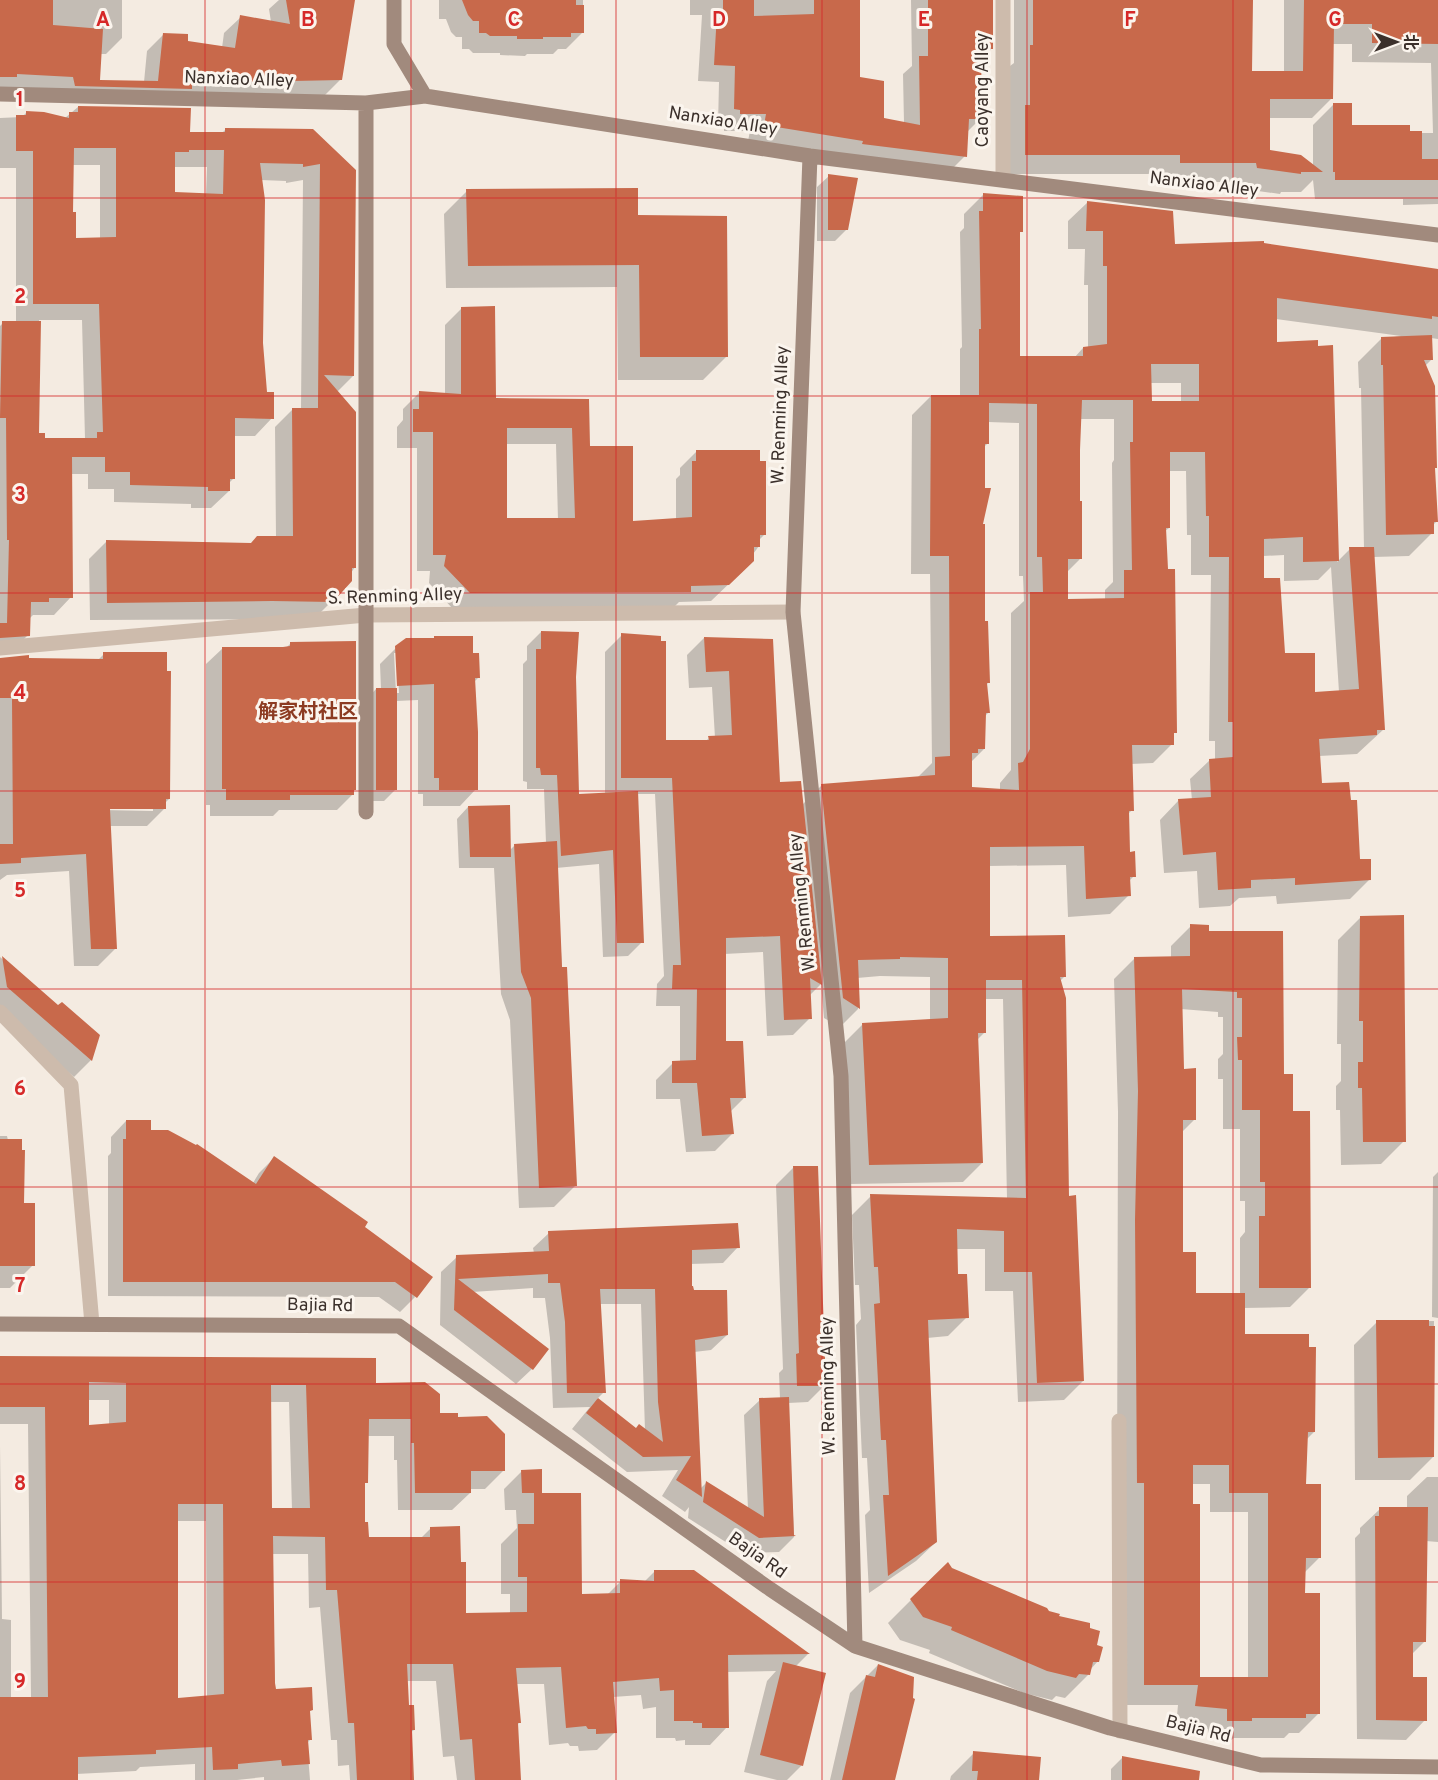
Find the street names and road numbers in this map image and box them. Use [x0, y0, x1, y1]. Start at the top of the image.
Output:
street label: Caoyang Alley [972, 33, 995, 147]
street label: Nanxiao Alley [184, 67, 294, 93]
street label: Nanxiao Alley [667, 102, 779, 142]
street label: Nanxiao Alley [1148, 167, 1260, 203]
street label: W. Renming Alley [767, 345, 795, 485]
street label: S. Renming Alley [327, 583, 463, 611]
street label: W. Renming Alley [784, 832, 822, 972]
street label: Bajia Rd [287, 1294, 353, 1318]
street label: W. Renming Alley [816, 1316, 842, 1456]
street label: Bajia Rd [723, 1528, 791, 1584]
street label: Bajia Rd [1163, 1711, 1233, 1749]

